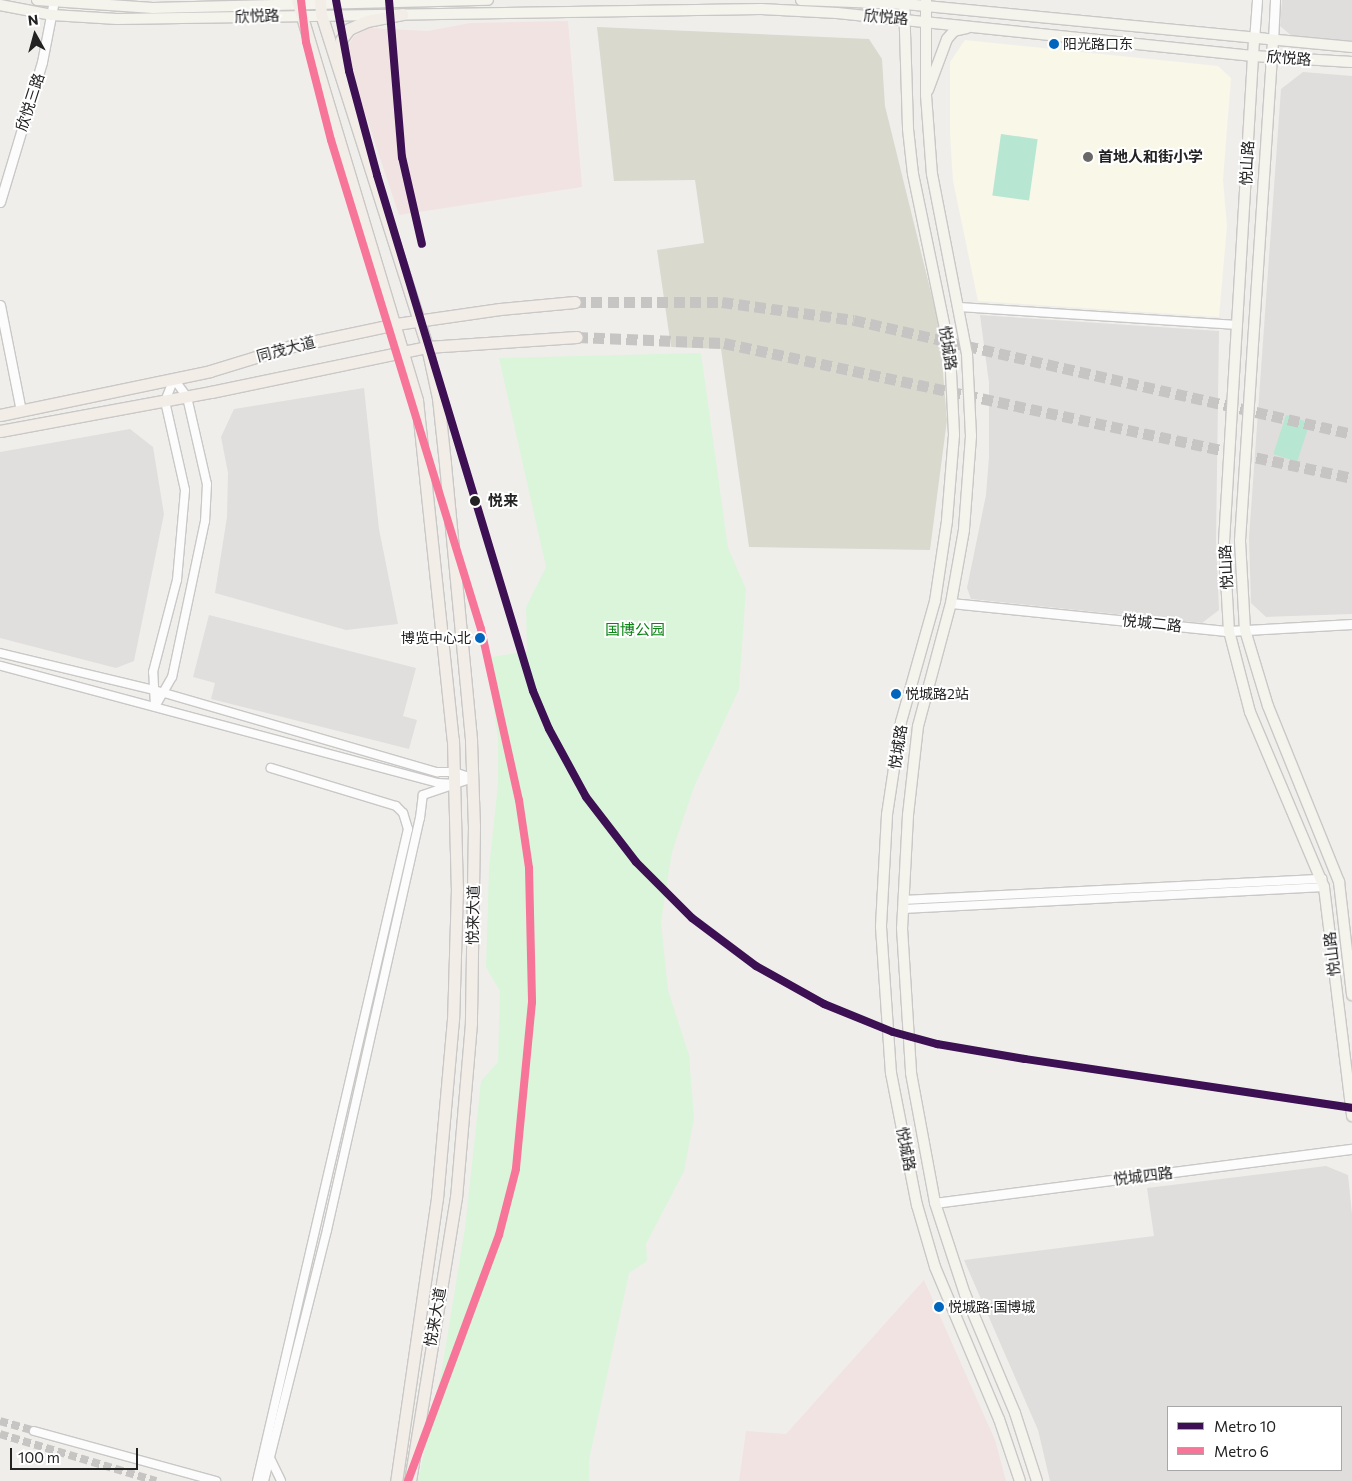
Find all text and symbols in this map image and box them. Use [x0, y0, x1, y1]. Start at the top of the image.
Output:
street label: 欣悦路 [234, 6, 280, 26]
street label: 欣悦路 [863, 6, 909, 28]
north arrow [10, 10, 60, 60]
text: N [27, 11, 39, 29]
place label: 阳光路口东 [1063, 36, 1133, 52]
marker: 阳光路口东 [1049, 39, 1059, 49]
street label: 欣悦路 [1266, 47, 1312, 69]
street label: 欣悦三路 [12, 71, 48, 133]
street label: 悦山路 [1237, 140, 1257, 186]
place label: 首地人和街小学 [1098, 148, 1203, 166]
marker: 首地人和街小学 [1082, 151, 1094, 163]
street label: 悦城路 [936, 324, 960, 372]
street label: 同茂大道 [255, 333, 317, 365]
marker: 悦来 [466, 492, 484, 510]
place label: 悦来 [488, 492, 518, 510]
street label: 悦山路 [1216, 544, 1236, 590]
street label: 悦城二路 [1121, 611, 1183, 635]
park label: 国博公园 [605, 621, 665, 639]
place label: 博览中心北 [401, 630, 471, 646]
marker: 博览中心北 [475, 633, 485, 643]
place label: 悦城路2站 [905, 686, 969, 702]
marker: 悦城路2站 [891, 689, 901, 699]
street label: 悦城路 [886, 723, 910, 771]
street label: 悦来大道 [463, 885, 483, 945]
street label: 悦山路 [1320, 931, 1344, 977]
street label: 悦城路 [893, 1125, 919, 1173]
street label: 悦城四路 [1112, 1163, 1174, 1189]
street label: 悦来大道 [421, 1286, 449, 1348]
place label: 悦城路·国博城 [948, 1299, 1035, 1315]
marker: 悦城路·国博城 [934, 1302, 944, 1312]
legend [1167, 1406, 1342, 1471]
text: Metro 10 [1214, 1417, 1276, 1435]
scale bar [12, 1438, 140, 1470]
text: Metro 6 [1214, 1442, 1269, 1460]
text: 100 m [18, 1448, 60, 1466]

